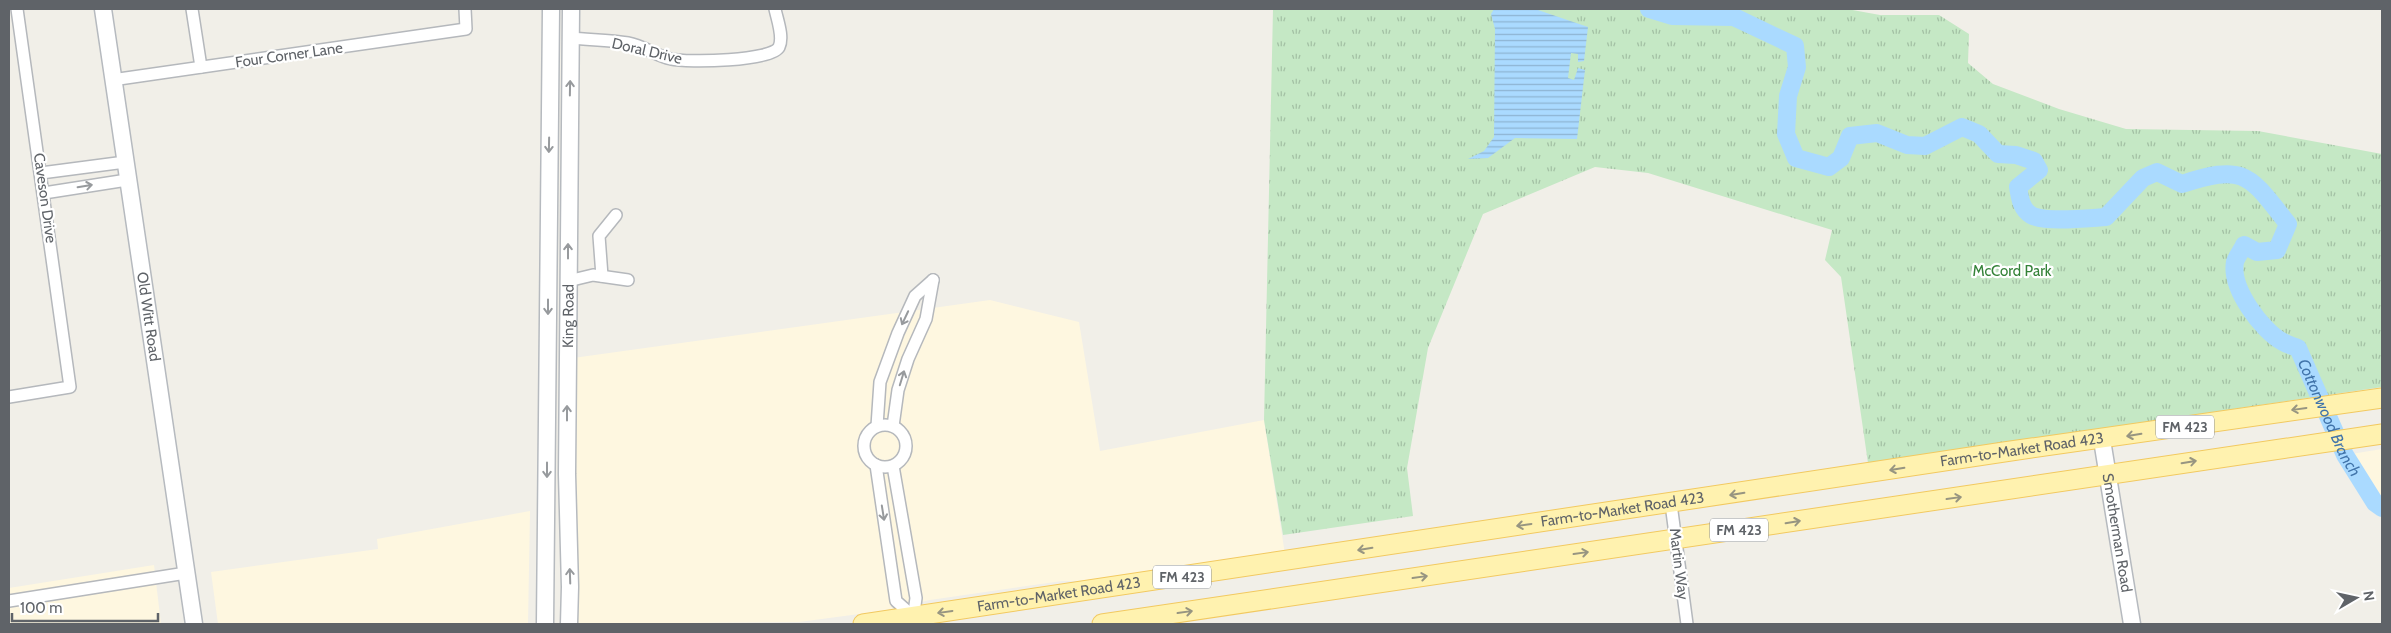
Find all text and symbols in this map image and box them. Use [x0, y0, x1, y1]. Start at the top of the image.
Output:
street label: Doral Drive [610, 34, 684, 68]
street label: Four Corner Lane [234, 39, 344, 71]
one-way arrow [565, 80, 575, 96]
one-way arrow [544, 136, 554, 153]
street label: Caveson Drive [30, 152, 60, 245]
one-way arrow [77, 181, 93, 191]
one-way arrow [563, 243, 573, 259]
park label: McCord Park [1972, 262, 2052, 280]
street label: Old Witt Road [133, 271, 164, 362]
street label: King Road [559, 284, 578, 348]
one-way arrow [543, 299, 553, 315]
one-way arrow [899, 311, 909, 326]
water label: Cottonwood Branch [2294, 356, 2365, 480]
one-way arrow [897, 371, 907, 387]
one-way arrow [562, 405, 572, 422]
one-way arrow [2292, 405, 2308, 415]
road number: FM 423 [2156, 416, 2214, 438]
street label: Farm-to-Market Road 423 [1939, 429, 2105, 471]
one-way arrow [2127, 430, 2143, 440]
one-way arrow [2181, 457, 2197, 467]
one-way arrow [542, 462, 552, 478]
one-way arrow [1890, 464, 1906, 474]
street label: Smotherman Road [2099, 472, 2136, 594]
street label: Farm-to-Market Road 423 [1539, 488, 1705, 531]
one-way arrow [1729, 489, 1745, 499]
one-way arrow [1946, 492, 1962, 502]
one-way arrow [879, 505, 889, 521]
one-way arrow [1785, 516, 1801, 526]
road number: FM 423 [1710, 518, 1768, 542]
one-way arrow [1516, 520, 1532, 530]
street label: Martin Way [1666, 527, 1692, 601]
one-way arrow [1358, 544, 1374, 554]
one-way arrow [1572, 548, 1588, 558]
road number: FM 423 [1153, 566, 1211, 588]
one-way arrow [565, 568, 575, 584]
one-way arrow [1411, 572, 1427, 582]
street label: Farm-to-Market Road 423 [976, 573, 1142, 616]
north arrow [2331, 573, 2381, 623]
scale bar [12, 590, 159, 622]
text: N [2359, 590, 2379, 602]
text: 100 m [20, 599, 62, 617]
one-way arrow [937, 607, 953, 617]
one-way arrow [1177, 607, 1193, 617]

